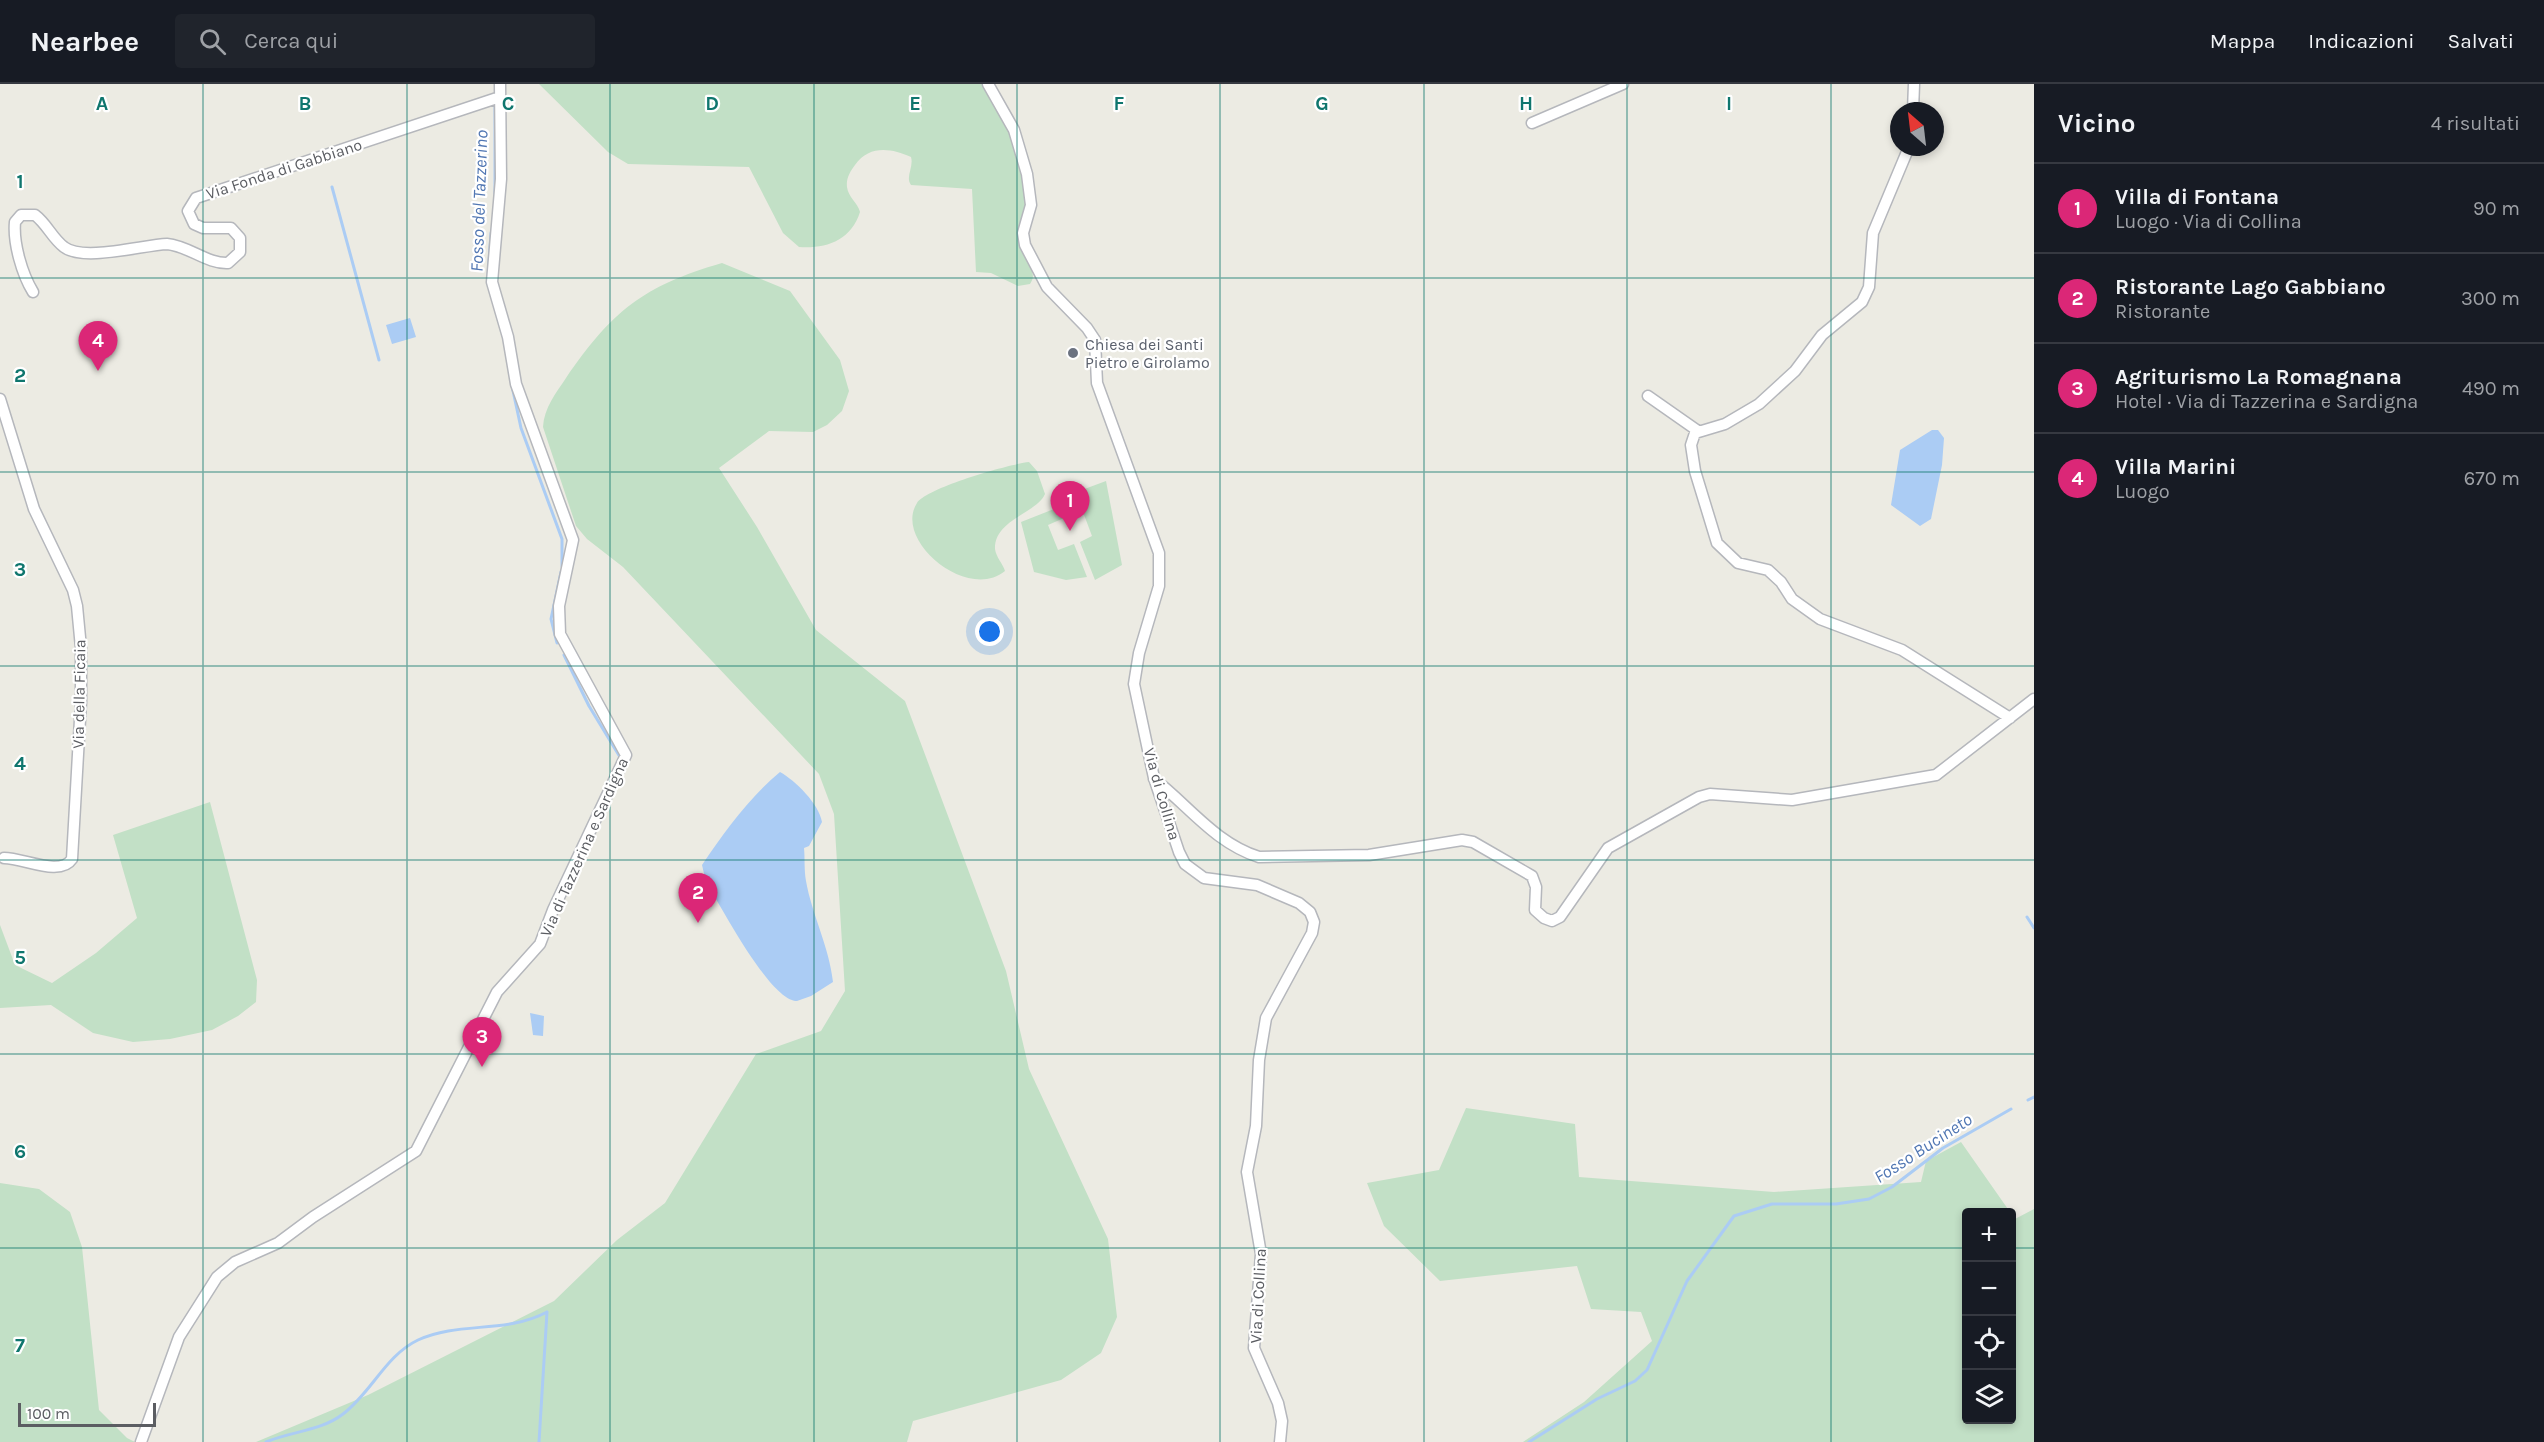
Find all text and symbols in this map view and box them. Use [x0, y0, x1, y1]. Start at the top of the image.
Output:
search box [175, 14, 595, 68]
text: Nearbee [30, 25, 139, 58]
icon: search [196, 25, 229, 58]
text: Cerca qui [244, 28, 338, 54]
text: Mappa [2210, 29, 2275, 53]
text: Indicazioni [2308, 29, 2415, 53]
text: Salvati [2448, 29, 2514, 53]
text: A [96, 92, 109, 115]
text: B [299, 92, 311, 115]
text: C [502, 92, 514, 115]
text: D [705, 92, 719, 115]
text: E [909, 92, 921, 115]
text: F [1114, 92, 1125, 115]
text: G [1315, 92, 1329, 115]
text: H [1519, 92, 1533, 115]
text: I [1726, 92, 1732, 115]
north arrow [1890, 102, 1944, 156]
text: Vicino [2058, 108, 2135, 139]
text: 4 risultati [2431, 112, 2520, 135]
water label: Fosso del Tazzerino [466, 129, 492, 272]
street label: Via Fonda di Gabbiano [204, 135, 364, 203]
text: 1 [16, 170, 24, 193]
text: Villa di Fontana [2115, 184, 2279, 210]
text: 1 [2074, 197, 2081, 220]
text: 90 m [2473, 197, 2520, 220]
text: Luogo · Via di Collina [2115, 210, 2302, 233]
text: Ristorante Lago Gabbiano [2115, 274, 2386, 300]
text: 2 [2071, 287, 2084, 310]
text: 300 m [2461, 287, 2520, 310]
text: Ristorante [2115, 300, 2210, 323]
pin: 4 [78, 322, 118, 371]
place label: Chiesa dei Santi Pietro e Girolamo [1085, 335, 1210, 372]
marker: Chiesa dei Santi Pietro e Girolamo [1066, 346, 1080, 360]
text: 2 [14, 364, 26, 387]
text: Agriturismo La Romagnana [2115, 364, 2402, 390]
text: 3 [2071, 377, 2084, 400]
text: 490 m [2462, 377, 2520, 400]
text: Hotel · Via di Tazzerina e Sardigna [2115, 390, 2418, 413]
text: Villa Marini [2115, 454, 2236, 480]
text: 4 [2072, 467, 2083, 490]
text: 670 m [2464, 467, 2520, 490]
text: Luogo [2115, 480, 2170, 503]
pin: 1 [1050, 482, 1090, 531]
text: 3 [14, 558, 26, 581]
your location [975, 617, 1004, 646]
street label: Via della Ficaia [69, 639, 89, 749]
street label: Via di Collina [1140, 746, 1184, 842]
text: 4 [14, 752, 26, 775]
street label: Via di Tazzerina e Sardigna [536, 754, 632, 940]
pin: 2 [678, 874, 718, 923]
text: 5 [14, 946, 26, 969]
pin: 3 [462, 1018, 502, 1067]
water label: Fosso Bucineto [1870, 1108, 1976, 1188]
text: 6 [14, 1140, 26, 1163]
map controls [1962, 1208, 2016, 1424]
button: + [1962, 1208, 2016, 1262]
street label: Via di Collina [1246, 1248, 1270, 1344]
button: − [1962, 1262, 2016, 1316]
button: locate [1962, 1316, 2016, 1370]
text: 7 [15, 1334, 25, 1357]
button: layers [1962, 1370, 2016, 1424]
scale bar [18, 1400, 156, 1428]
text: 100 m [27, 1404, 70, 1423]

